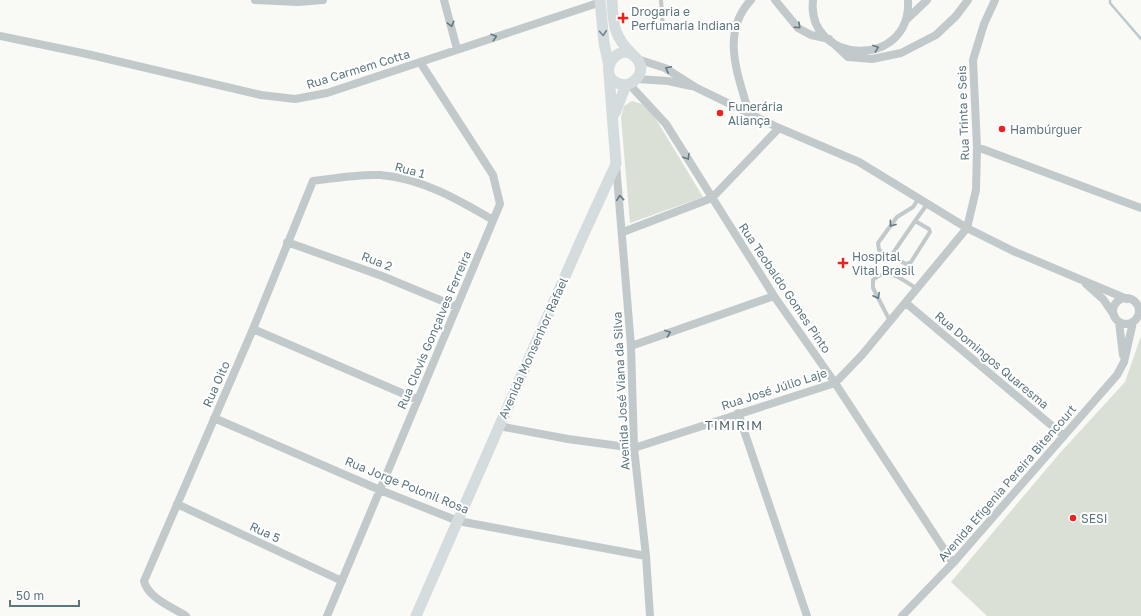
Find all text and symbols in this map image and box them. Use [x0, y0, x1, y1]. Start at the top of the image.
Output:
place label: Drogaria e Perfumaria Indiana [631, 4, 740, 33]
marker: Drogaria e Perfumaria Indiana [618, 13, 628, 23]
one-way arrow [446, 21, 454, 28]
one-way arrow [793, 21, 801, 28]
one-way arrow [598, 30, 607, 36]
one-way arrow [491, 33, 498, 42]
one-way arrow [873, 45, 880, 53]
street label: Rua Carmem Cotta [304, 46, 412, 92]
street label: Rua Trinta e Seis [954, 65, 972, 161]
one-way arrow [664, 66, 672, 74]
place label: Funerária Aliança [728, 99, 783, 128]
marker: Funerária Aliança [715, 108, 725, 118]
place label: Hambúrguer [1010, 122, 1082, 137]
marker: Hambúrguer [997, 124, 1007, 134]
one-way arrow [682, 153, 690, 160]
street label: Rua 1 [393, 159, 427, 181]
one-way arrow [615, 195, 624, 201]
street label: Rua Teobaldo Gomes Pinto [736, 220, 834, 356]
one-way arrow [889, 220, 896, 227]
street label: Rua 2 [359, 248, 395, 274]
street label: Rua Clovis Gonçalves Ferreira [394, 249, 474, 411]
place label: Hospital Vital Brasil [852, 249, 915, 278]
marker: Hospital Vital Brasil [837, 257, 849, 269]
street label: Avenida Monsenhor Rafael [495, 275, 571, 421]
one-way arrow [872, 292, 880, 299]
street label: Rua Domingos Quaresma [932, 308, 1052, 412]
street label: Avenida José Viana da Silva [609, 311, 633, 471]
one-way arrow [664, 330, 671, 338]
street label: Rua Oito [199, 359, 233, 409]
street label: Rua José Júlio Laje [719, 365, 829, 413]
street label: Avenida Efigenia Pereira Bitencourt [935, 401, 1079, 565]
district label: TIMIRIM [705, 417, 763, 433]
street label: Rua Jorge Polonil Rosa [343, 453, 471, 517]
place label: SESI [1081, 511, 1107, 526]
marker: SESI [1068, 513, 1078, 523]
street label: Rua 5 [247, 518, 283, 546]
scale bar [10, 582, 79, 608]
text: 50 m [16, 588, 44, 603]

